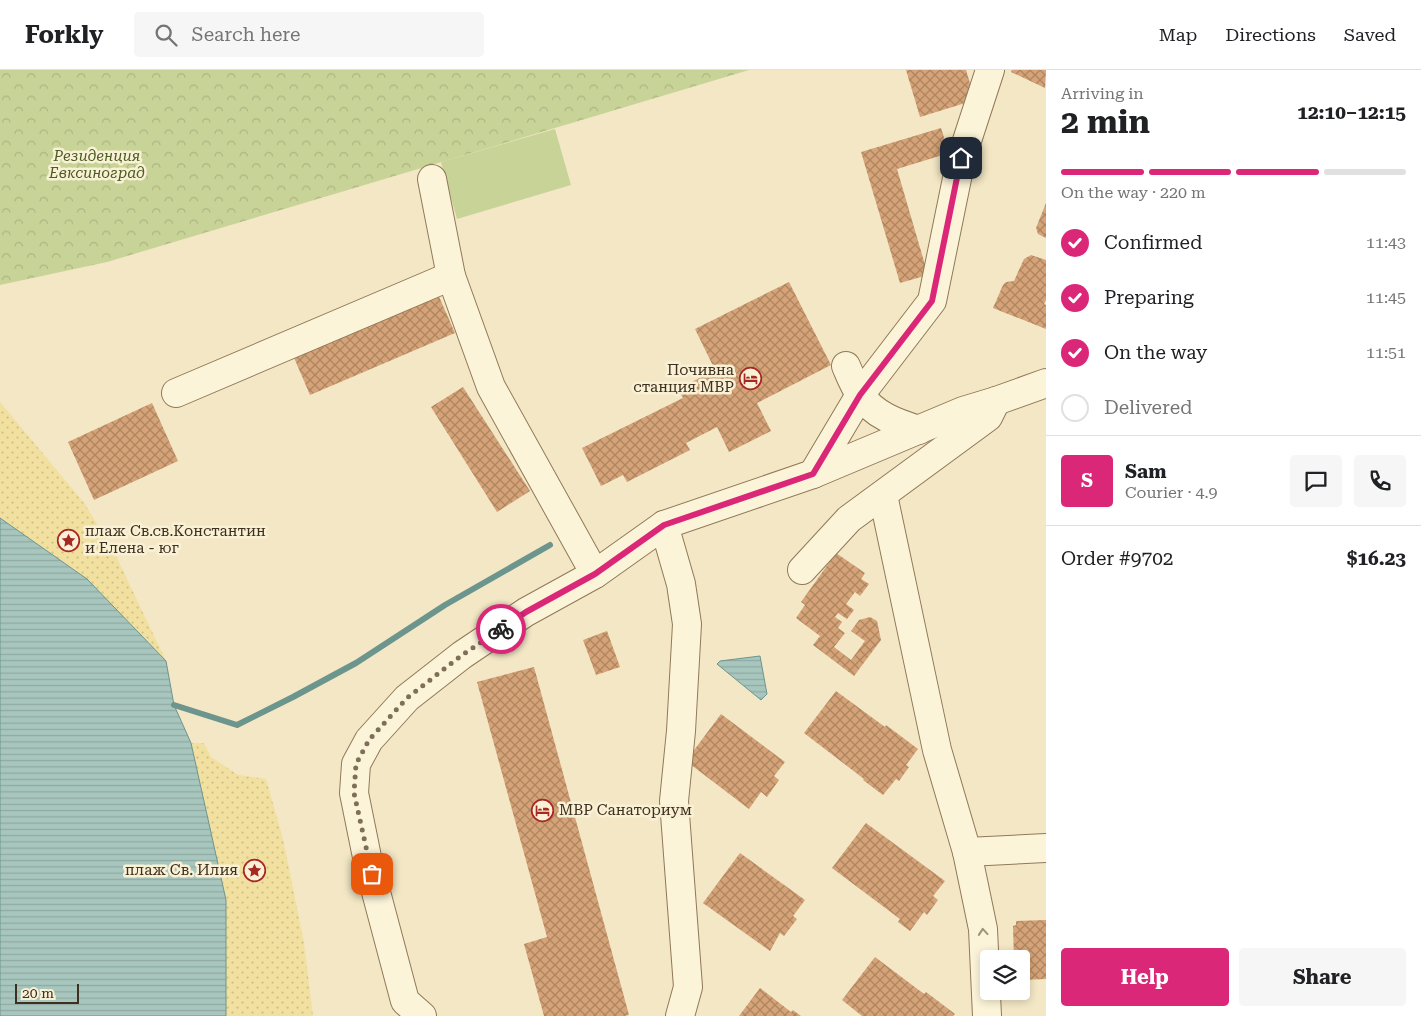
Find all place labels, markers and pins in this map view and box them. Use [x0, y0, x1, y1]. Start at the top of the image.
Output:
pin [940, 137, 982, 179]
place label: Почивна станция МВР [633, 361, 734, 396]
hotel icon: Почивна станция МВР [738, 367, 762, 391]
place label: плаж Св.св.Константин и Елена - юг [85, 522, 266, 557]
place icon: плаж Св.св.Константин и Елена - юг [57, 528, 81, 552]
hotel icon: МВР Санаториум [531, 798, 555, 822]
place label: МВР Санаториум [559, 801, 692, 819]
pin [351, 853, 393, 895]
place icon: плаж Св. Илия [242, 858, 266, 882]
place label: плаж Св. Илия [125, 861, 238, 879]

